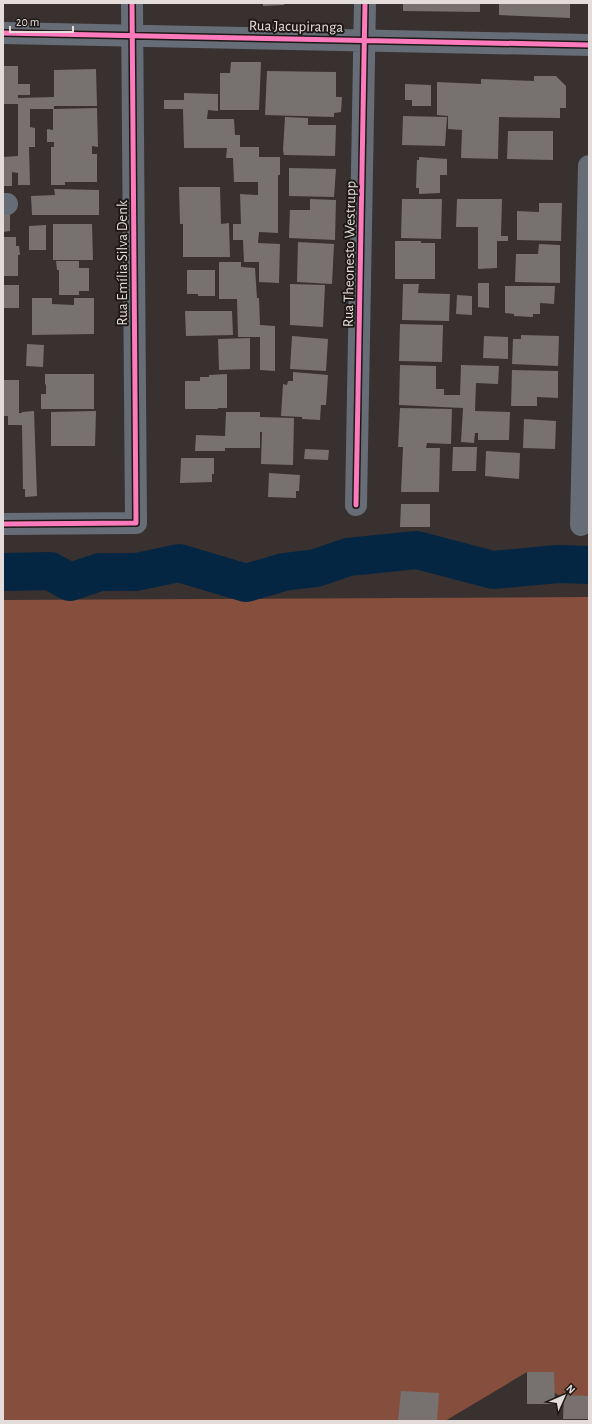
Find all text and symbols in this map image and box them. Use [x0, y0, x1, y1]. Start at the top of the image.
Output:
scale bar [10, 8, 73, 34]
text: 20 m [16, 16, 39, 28]
street label: Rua Jacupiranga [249, 18, 343, 35]
street label: Rua Theonesto Westrupp [341, 181, 358, 327]
street label: Rua Emília Silva Denk [115, 200, 130, 326]
north arrow [544, 1376, 584, 1416]
text: N [564, 1383, 577, 1396]

